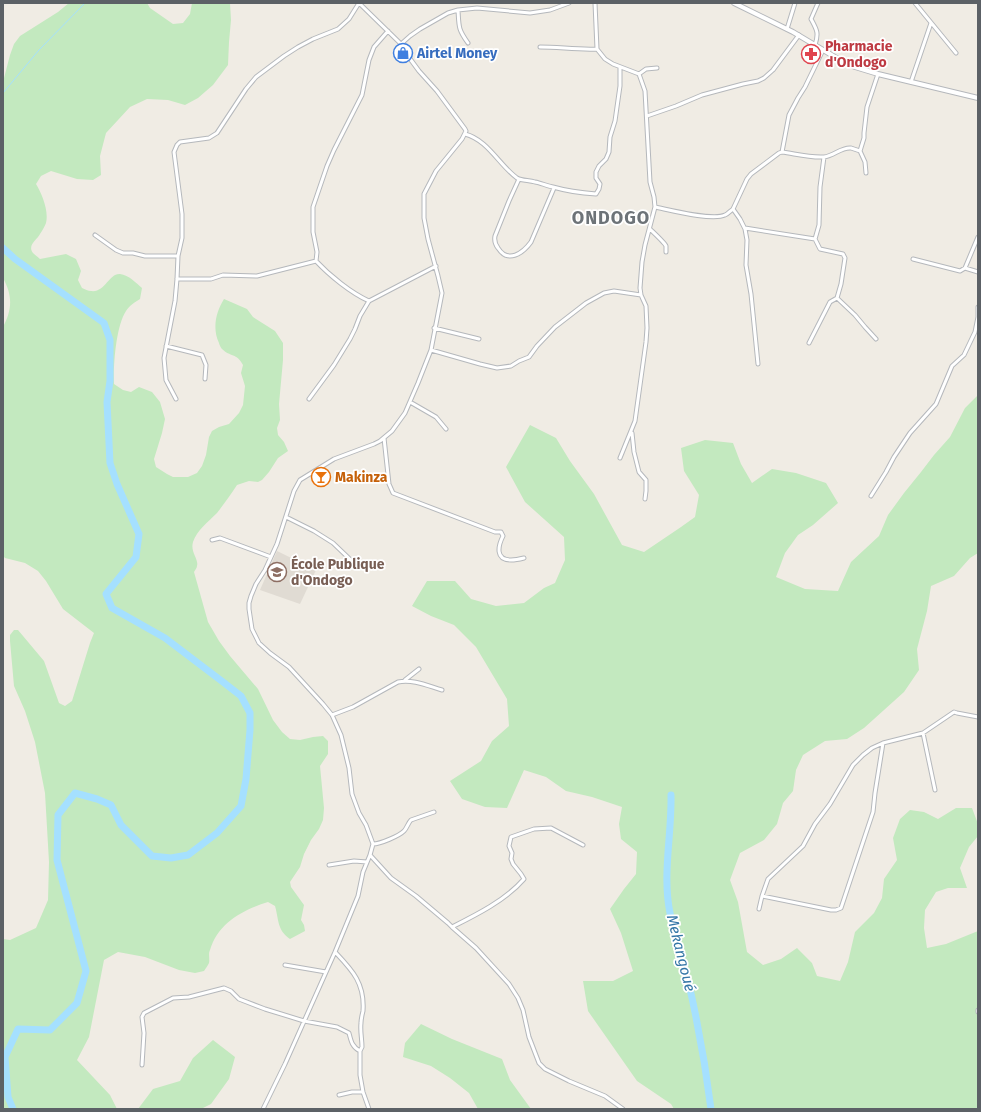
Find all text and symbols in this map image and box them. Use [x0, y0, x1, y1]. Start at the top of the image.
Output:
place label: Pharmacie d'Ondogo [825, 38, 893, 71]
shop icon: Airtel Money [392, 42, 414, 64]
pharmacy icon: Pharmacie d'Ondogo [800, 43, 822, 65]
place label: Airtel Money [416, 45, 498, 62]
district label: ONDOGO [572, 207, 650, 229]
bar icon: Makinza [310, 466, 332, 488]
place label: Makinza [335, 469, 388, 486]
place label: École Publique d'Ondogo [291, 555, 385, 589]
school or university icon: École Publique d'Ondogo [266, 561, 288, 583]
water label: Mekangoué [663, 913, 699, 994]

